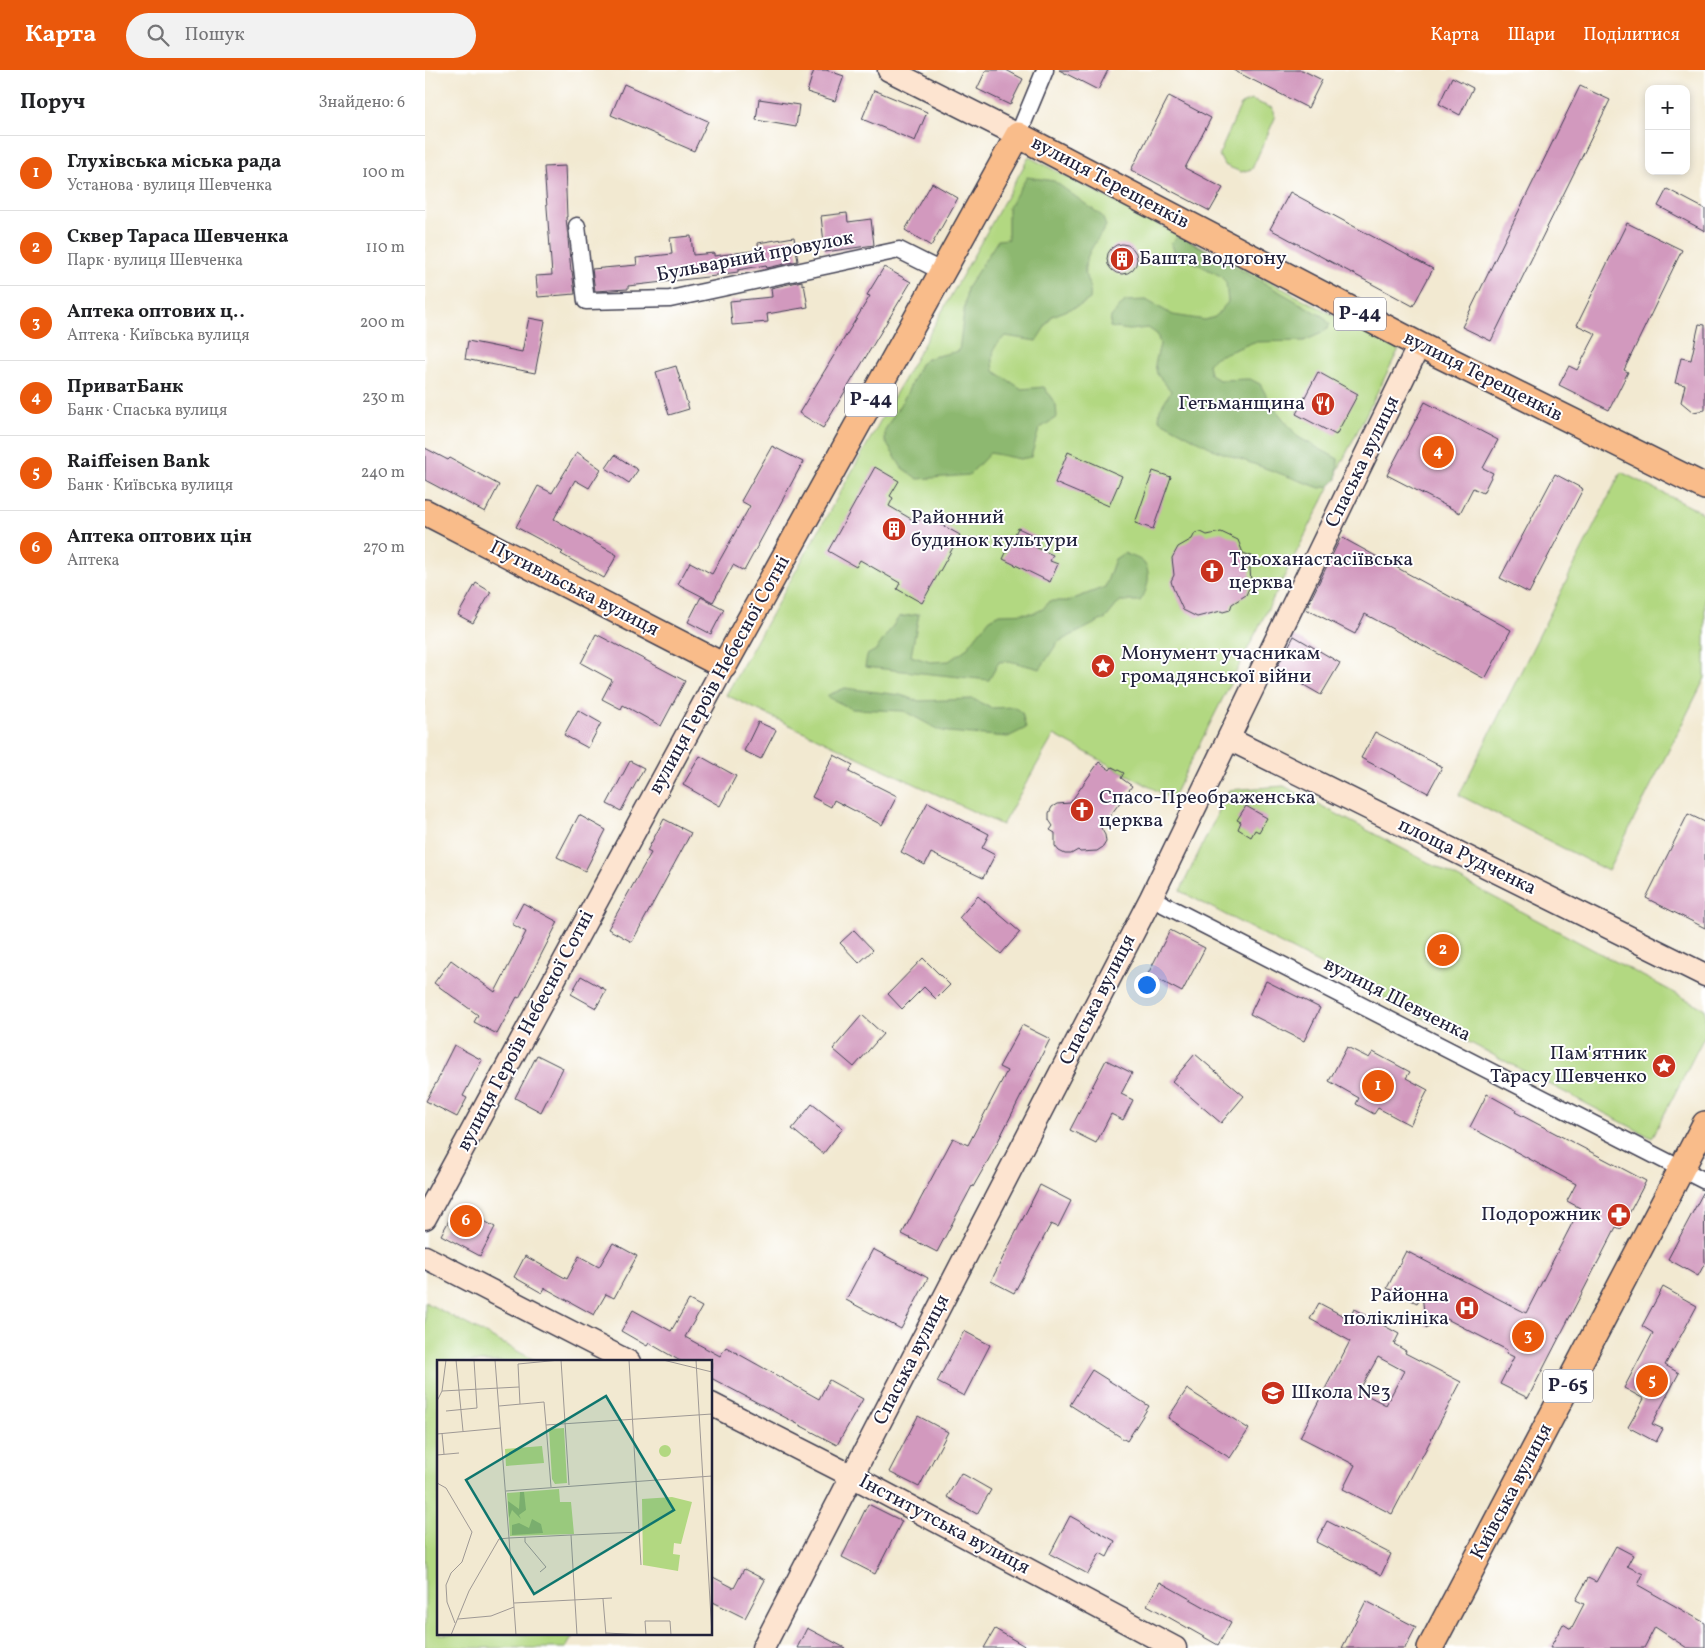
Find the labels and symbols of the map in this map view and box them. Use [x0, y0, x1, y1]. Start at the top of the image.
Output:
street label: вулиця Терещенків [1026, 129, 1194, 237]
street label: Бульварний провулок [654, 224, 856, 290]
place label: Башта водогону [1139, 245, 1287, 273]
building icon: Башта водогону [1109, 246, 1135, 272]
road number: Р-44 [1334, 298, 1386, 330]
street label: вулиця Терещенків [1398, 325, 1568, 429]
road number: Р-44 [845, 384, 897, 416]
place label: Гетьманщина [1178, 390, 1305, 418]
restaurant icon: Гетьманщина [1310, 391, 1336, 417]
street label: Спаська вулиця [1319, 391, 1407, 533]
pin: 4 [1422, 433, 1454, 471]
place label: Районний будинок культури [911, 504, 1078, 555]
building icon: Районний будинок культури [881, 516, 907, 542]
street label: Путивльська вулиця [484, 534, 664, 644]
place label: Трьоханастасіївська церква [1229, 546, 1413, 597]
street label: вулиця Героїв Небесної Сотні [642, 550, 798, 800]
church icon: Трьоханастасіївська церква [1199, 558, 1225, 584]
place label: Монумент учасникам громадянської війни [1121, 640, 1321, 691]
place icon: Монумент учасникам громадянської війни [1090, 653, 1116, 679]
place label: Спасо-Преображенська церква [1099, 784, 1316, 835]
church icon: Спасо-Преображенська церква [1069, 797, 1095, 823]
street label: площа Рудченка [1393, 811, 1541, 903]
street label: вулиця Героїв Небесної Сотні [450, 906, 602, 1156]
street label: Спаська вулиця [1053, 930, 1143, 1070]
pin: 2 [1427, 931, 1459, 969]
street label: вулиця Шевченка [1319, 951, 1475, 1049]
your location [1134, 972, 1160, 998]
place label: Пам'ятник Тарасу Шевченко [1490, 1040, 1647, 1091]
place icon: Пам'ятник Тарасу Шевченко [1651, 1053, 1677, 1079]
pin: 1 [1362, 1067, 1394, 1105]
place label: Подорожник [1481, 1201, 1601, 1229]
pin: 6 [450, 1202, 482, 1240]
pharmacy icon: Подорожник [1606, 1202, 1632, 1228]
place label: Районна поліклініка [1343, 1282, 1449, 1333]
street label: Спаська вулиця [867, 1290, 957, 1430]
hospital icon: Районна поліклініка [1454, 1295, 1480, 1321]
pin: 3 [1512, 1317, 1544, 1355]
inset map [437, 1360, 713, 1636]
pin: 5 [1636, 1362, 1668, 1400]
road number: Р-65 [1543, 1370, 1593, 1402]
place label: Школа №3 [1291, 1379, 1391, 1407]
school or university icon: Школа №3 [1260, 1380, 1286, 1406]
street label: Київська вулиця [1464, 1419, 1560, 1565]
street label: Інститутська вулиця [853, 1468, 1035, 1582]

